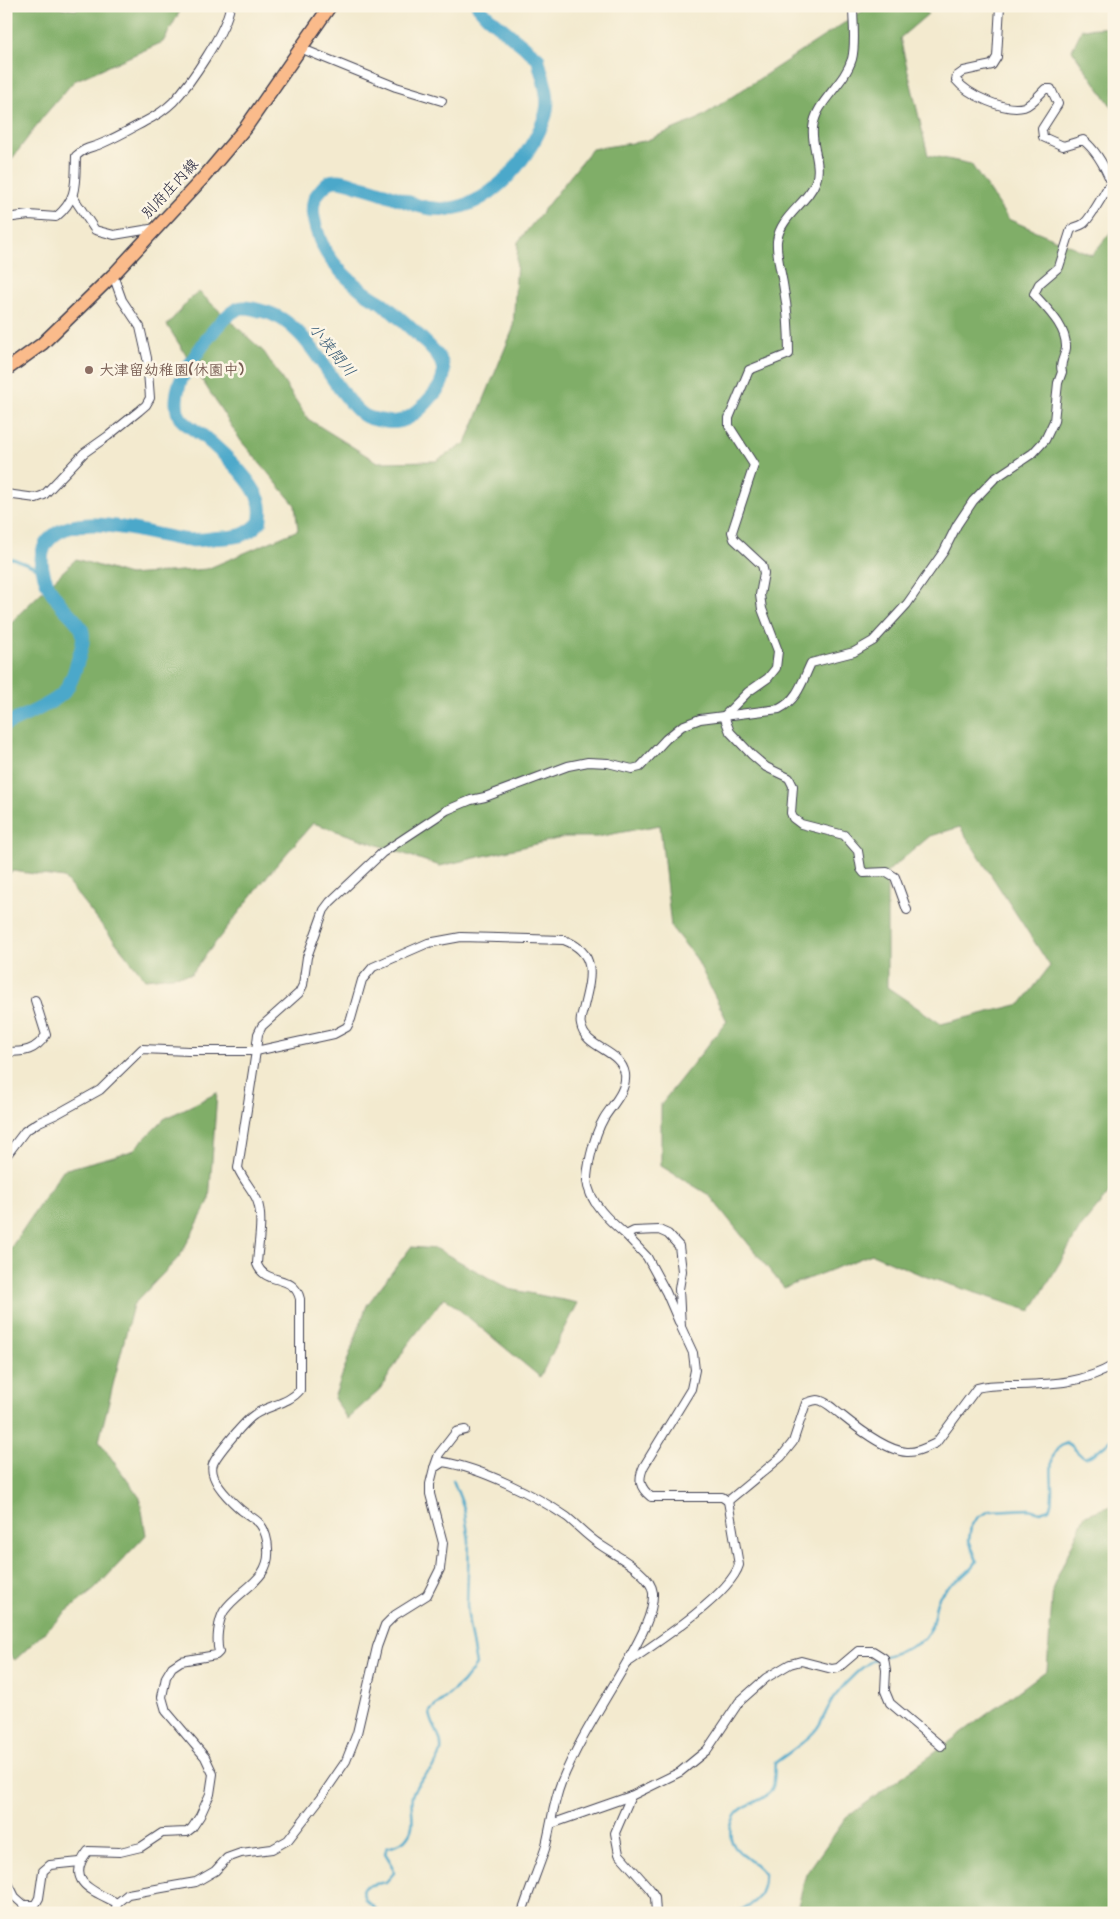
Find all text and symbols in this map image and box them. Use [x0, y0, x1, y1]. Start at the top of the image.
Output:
street label: 別府庄内線 [137, 154, 203, 224]
water label: 小狭間川 [303, 318, 361, 382]
place label: 大津留幼稚園(休園中) [99, 360, 244, 381]
marker: 大津留幼稚園(休園中) [83, 364, 95, 376]

